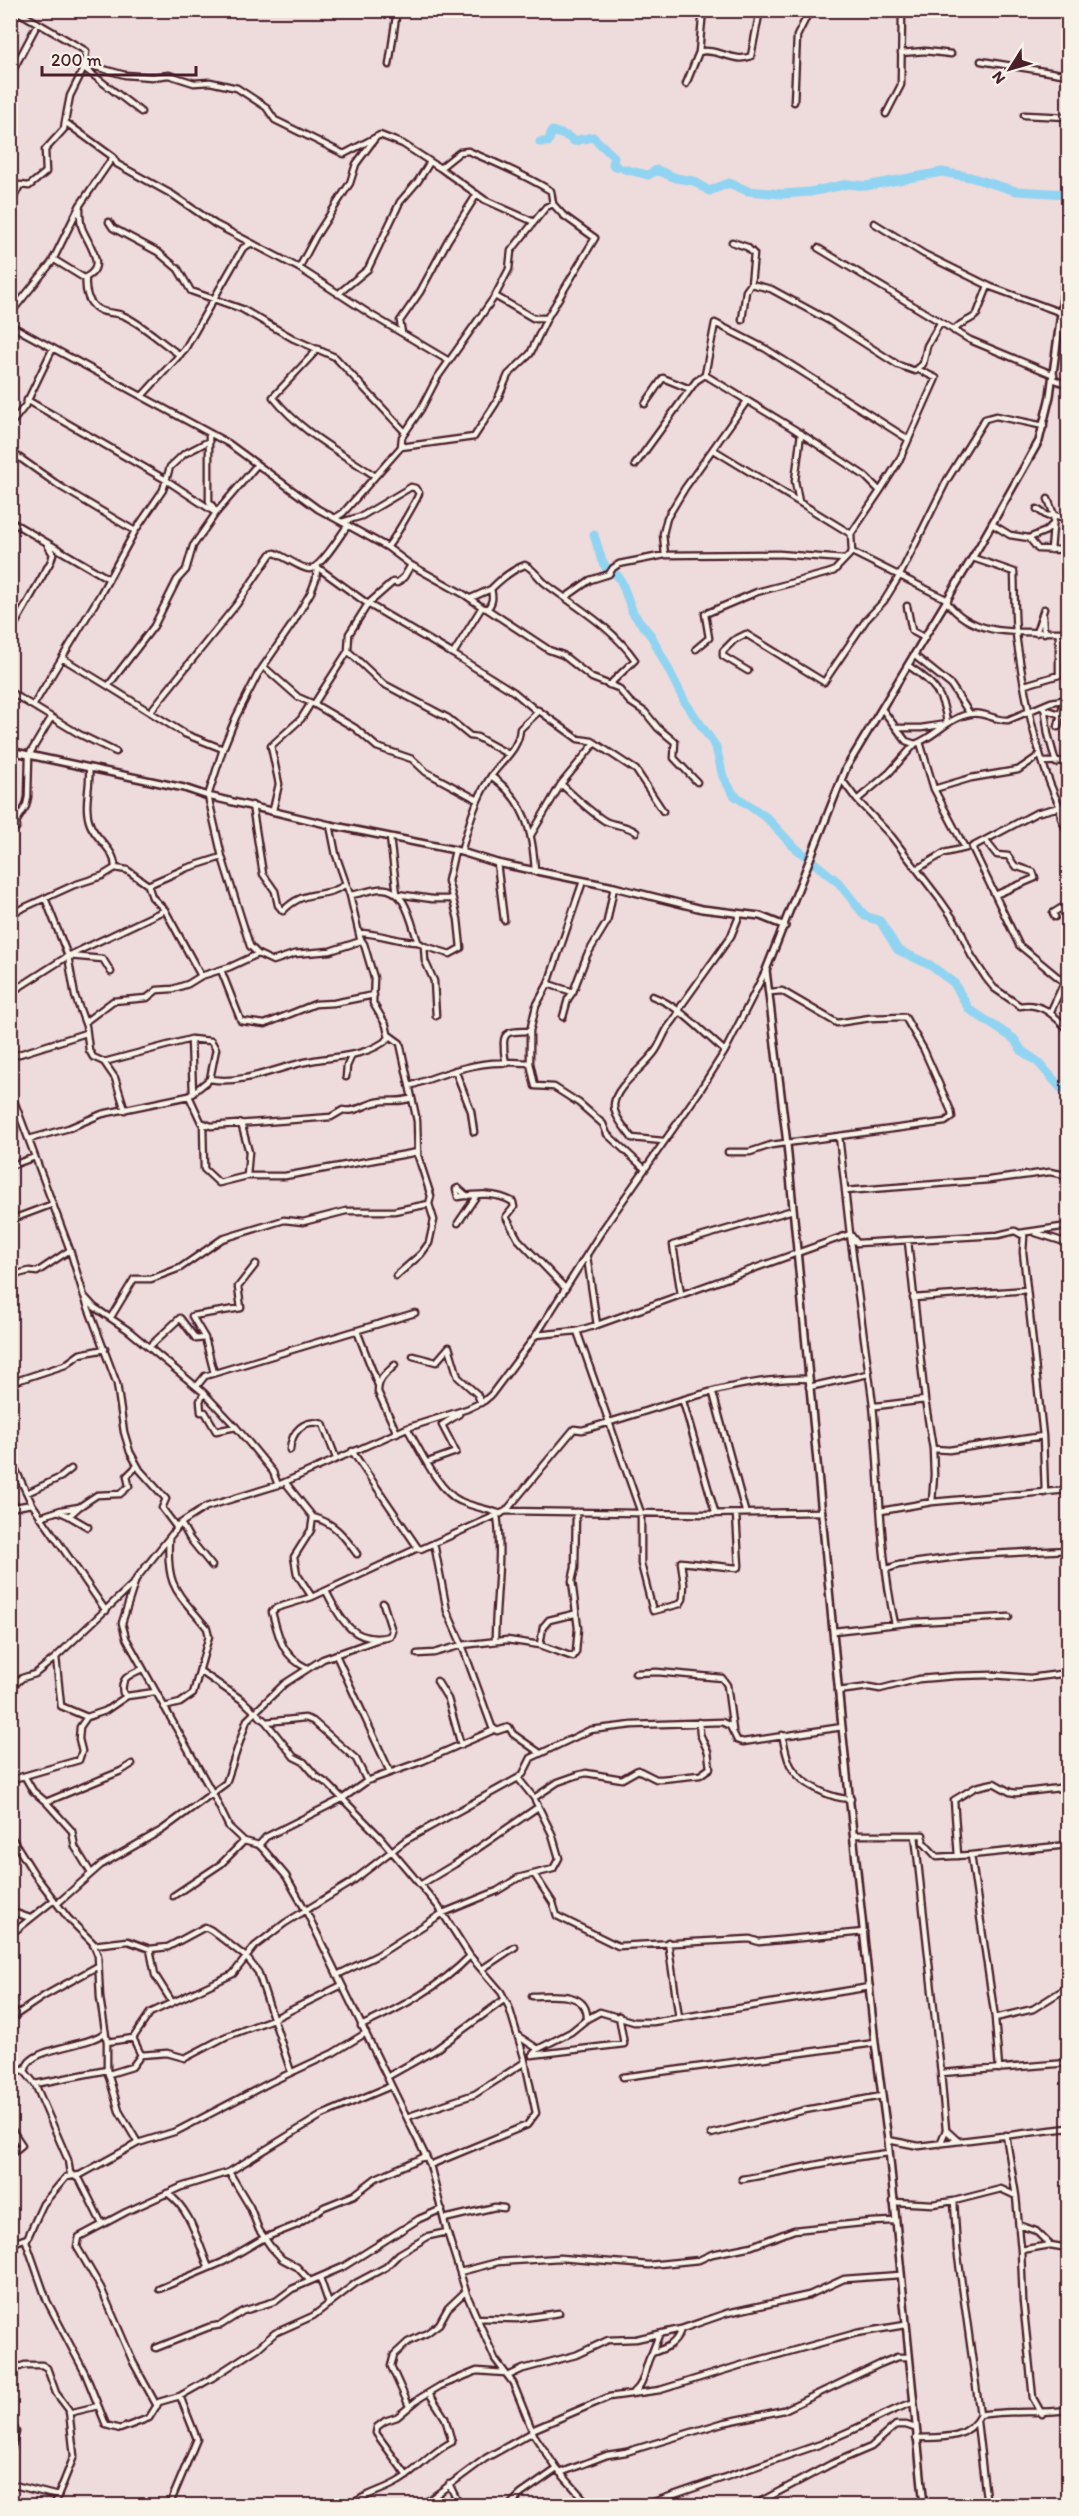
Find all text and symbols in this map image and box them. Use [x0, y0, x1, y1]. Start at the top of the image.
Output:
scale bar [42, 39, 196, 77]
north arrow [980, 39, 1040, 99]
text: 200 m [51, 49, 102, 71]
text: N [988, 68, 1009, 88]

